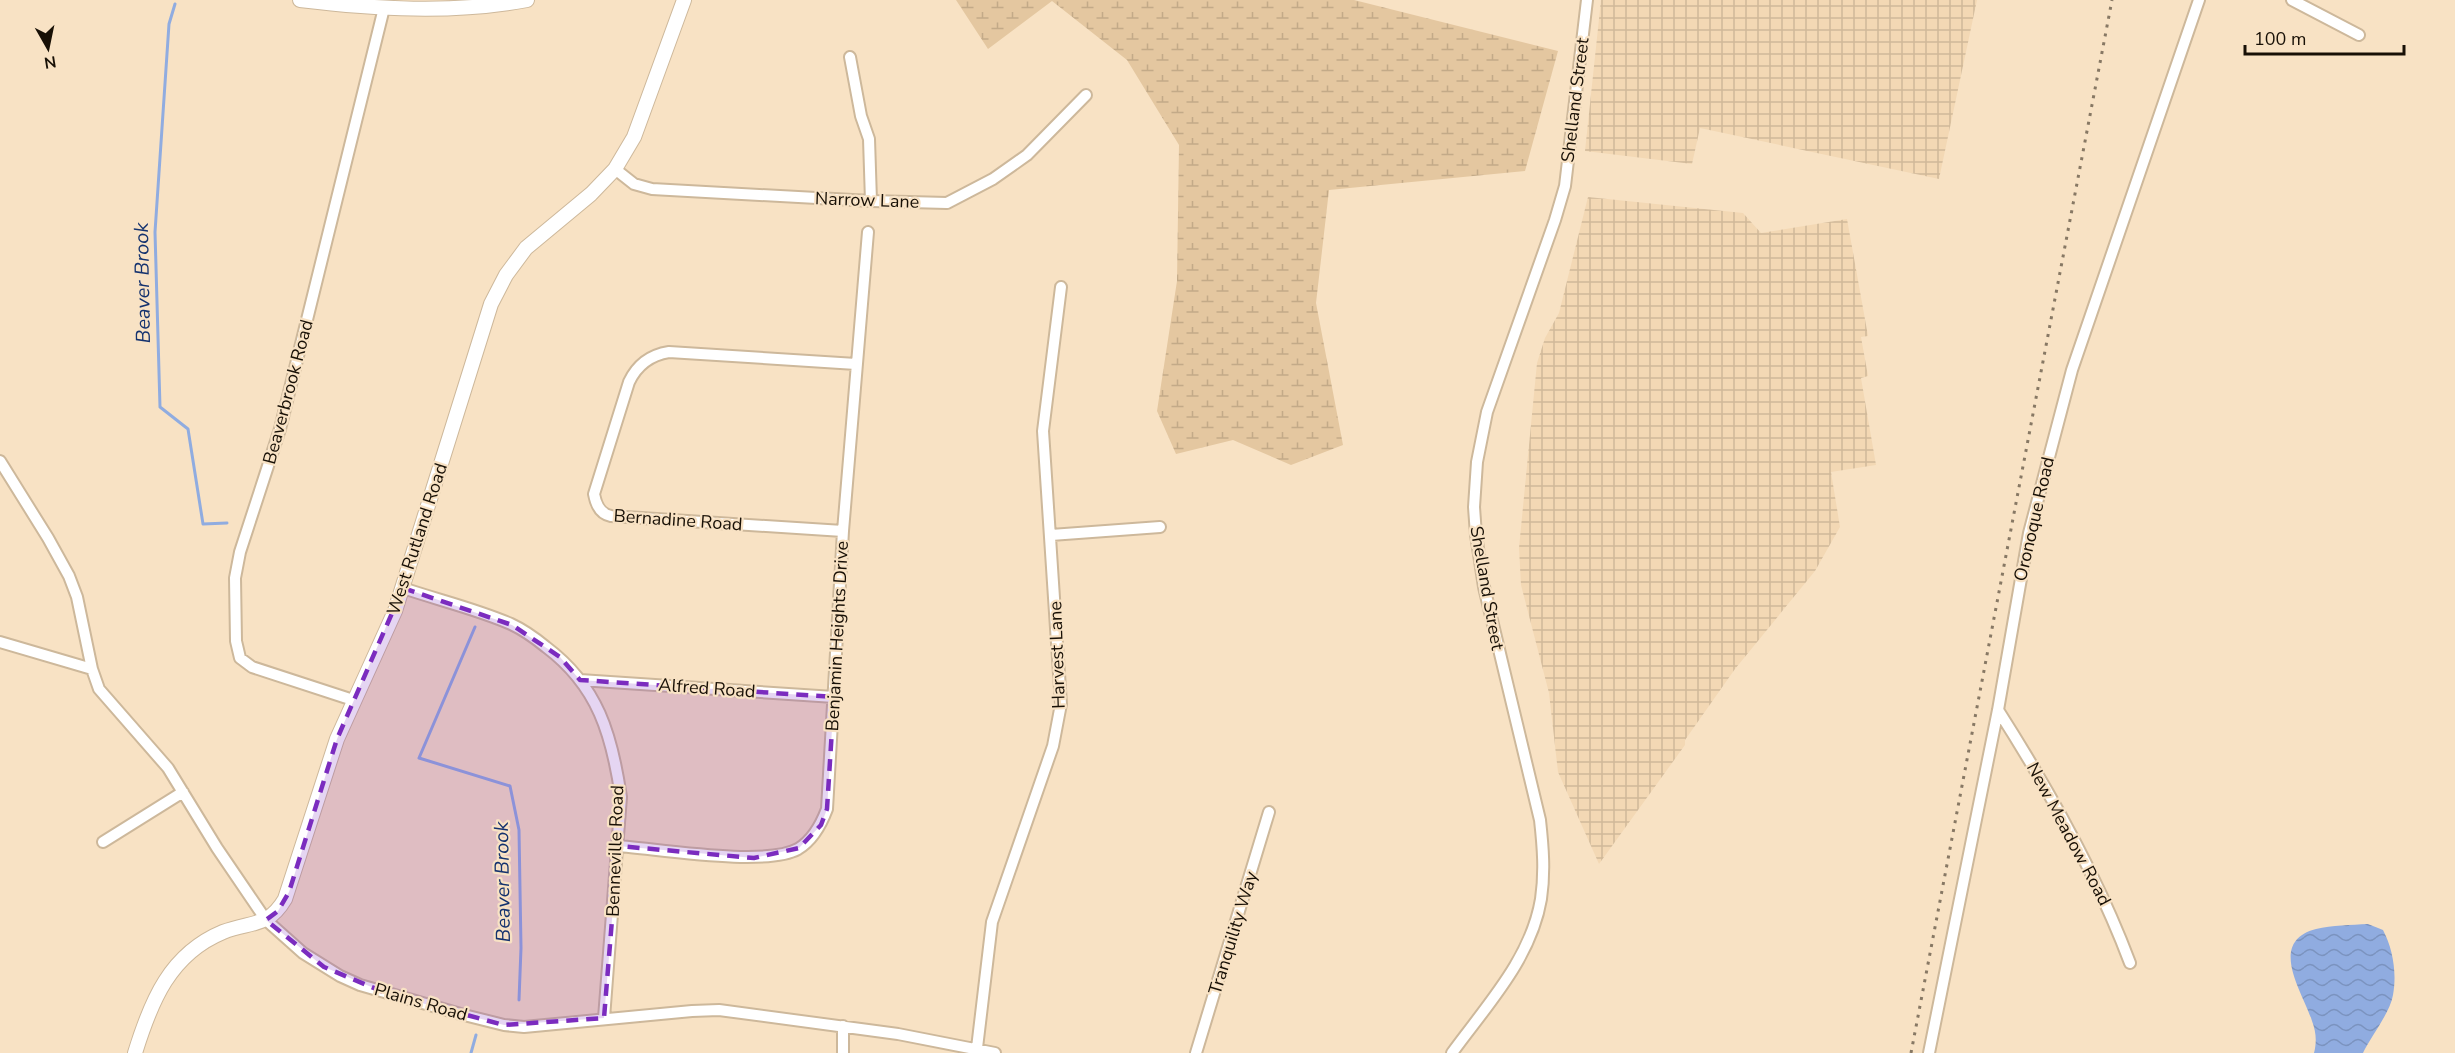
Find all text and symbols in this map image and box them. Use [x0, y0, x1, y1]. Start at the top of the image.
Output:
north arrow [18, 18, 78, 78]
scale bar [2245, 18, 2404, 56]
text: 100 m [2254, 27, 2306, 51]
street label: Shelland Street [1555, 36, 1595, 164]
text: N [43, 50, 58, 74]
street label: Narrow Lane [814, 186, 920, 214]
water label: Beaver Brook [128, 221, 157, 343]
street label: Beaverbrook Road [257, 317, 319, 467]
street label: Oronoque Road [2008, 454, 2060, 584]
street label: West Rutland Road [381, 460, 453, 618]
street label: Bernadine Road [613, 504, 743, 536]
street label: Shelland Street [1464, 524, 1510, 653]
street label: Benjamin Heights Drive [820, 540, 854, 732]
street label: Harvest Lane [1043, 601, 1071, 709]
street label: Alfred Road [658, 673, 756, 703]
street label: New Meadow Road [2021, 758, 2117, 910]
street label: Benneville Road [601, 785, 629, 917]
water label: Beaver Brook [488, 820, 517, 942]
street label: Tranquility Way [1203, 868, 1263, 998]
street label: Plains Road [372, 977, 470, 1027]

